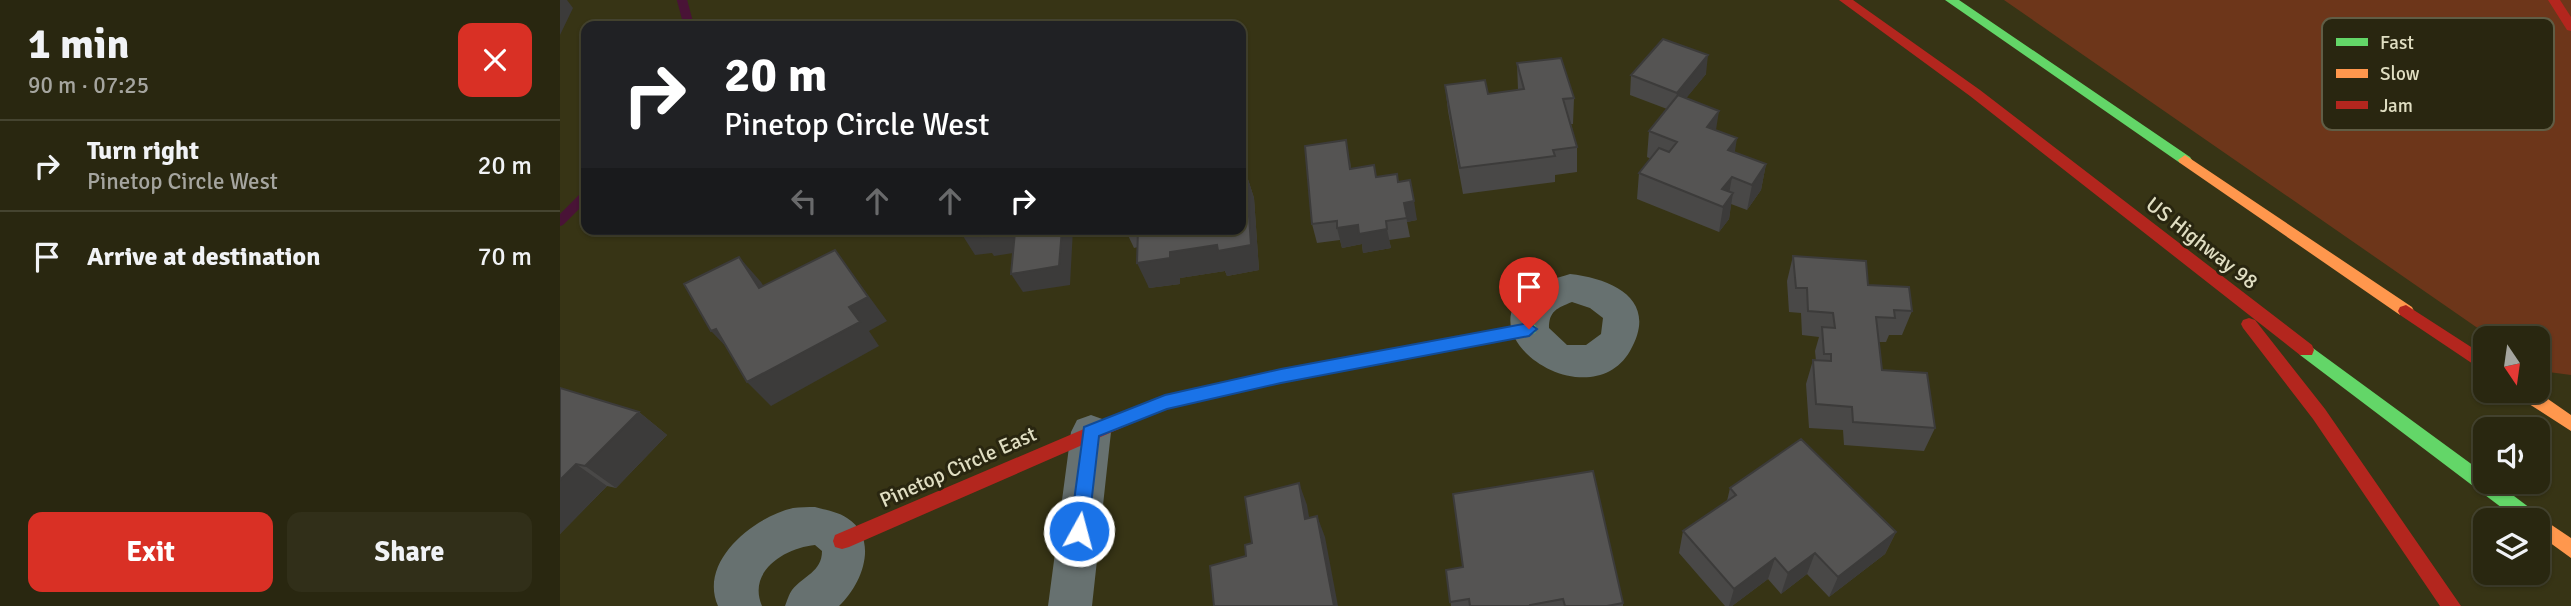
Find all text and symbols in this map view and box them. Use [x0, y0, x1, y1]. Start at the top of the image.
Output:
legend [2322, 18, 2554, 130]
text: 1 min [28, 19, 129, 70]
button: close [458, 23, 532, 97]
text: Fast [2380, 31, 2414, 55]
text: 20 m [724, 45, 827, 105]
icon: right [609, 49, 700, 140]
text: Slow [2380, 62, 2420, 86]
text: 90 m · 07:25 [28, 71, 149, 100]
text: Jam [2380, 94, 2413, 118]
text: Pinetop Circle West [724, 105, 989, 144]
text: Turn right [87, 135, 199, 167]
icon: right [28, 147, 66, 185]
text: 20 m [477, 150, 532, 182]
text: Pinetop Circle West [87, 167, 278, 196]
icon: left [785, 182, 823, 220]
icon: ahead [858, 182, 896, 220]
icon: ahead [931, 182, 969, 220]
icon: right [1004, 182, 1042, 220]
street label: US Highway 98 [2141, 191, 2263, 295]
icon: arrive [28, 238, 66, 276]
text: Arrive at destination [87, 241, 320, 273]
text: 70 m [477, 241, 532, 273]
pin [1499, 257, 1559, 329]
icon: arrive [1510, 268, 1548, 306]
north arrow [2473, 326, 2550, 402]
map controls [2473, 326, 2550, 585]
button: sound [2473, 417, 2550, 494]
street label: Pinetop Circle East [876, 421, 1040, 513]
position arrow [1042, 494, 1116, 568]
button: layers [2473, 508, 2550, 585]
button: Exit [28, 512, 273, 592]
button: Share [287, 512, 532, 592]

